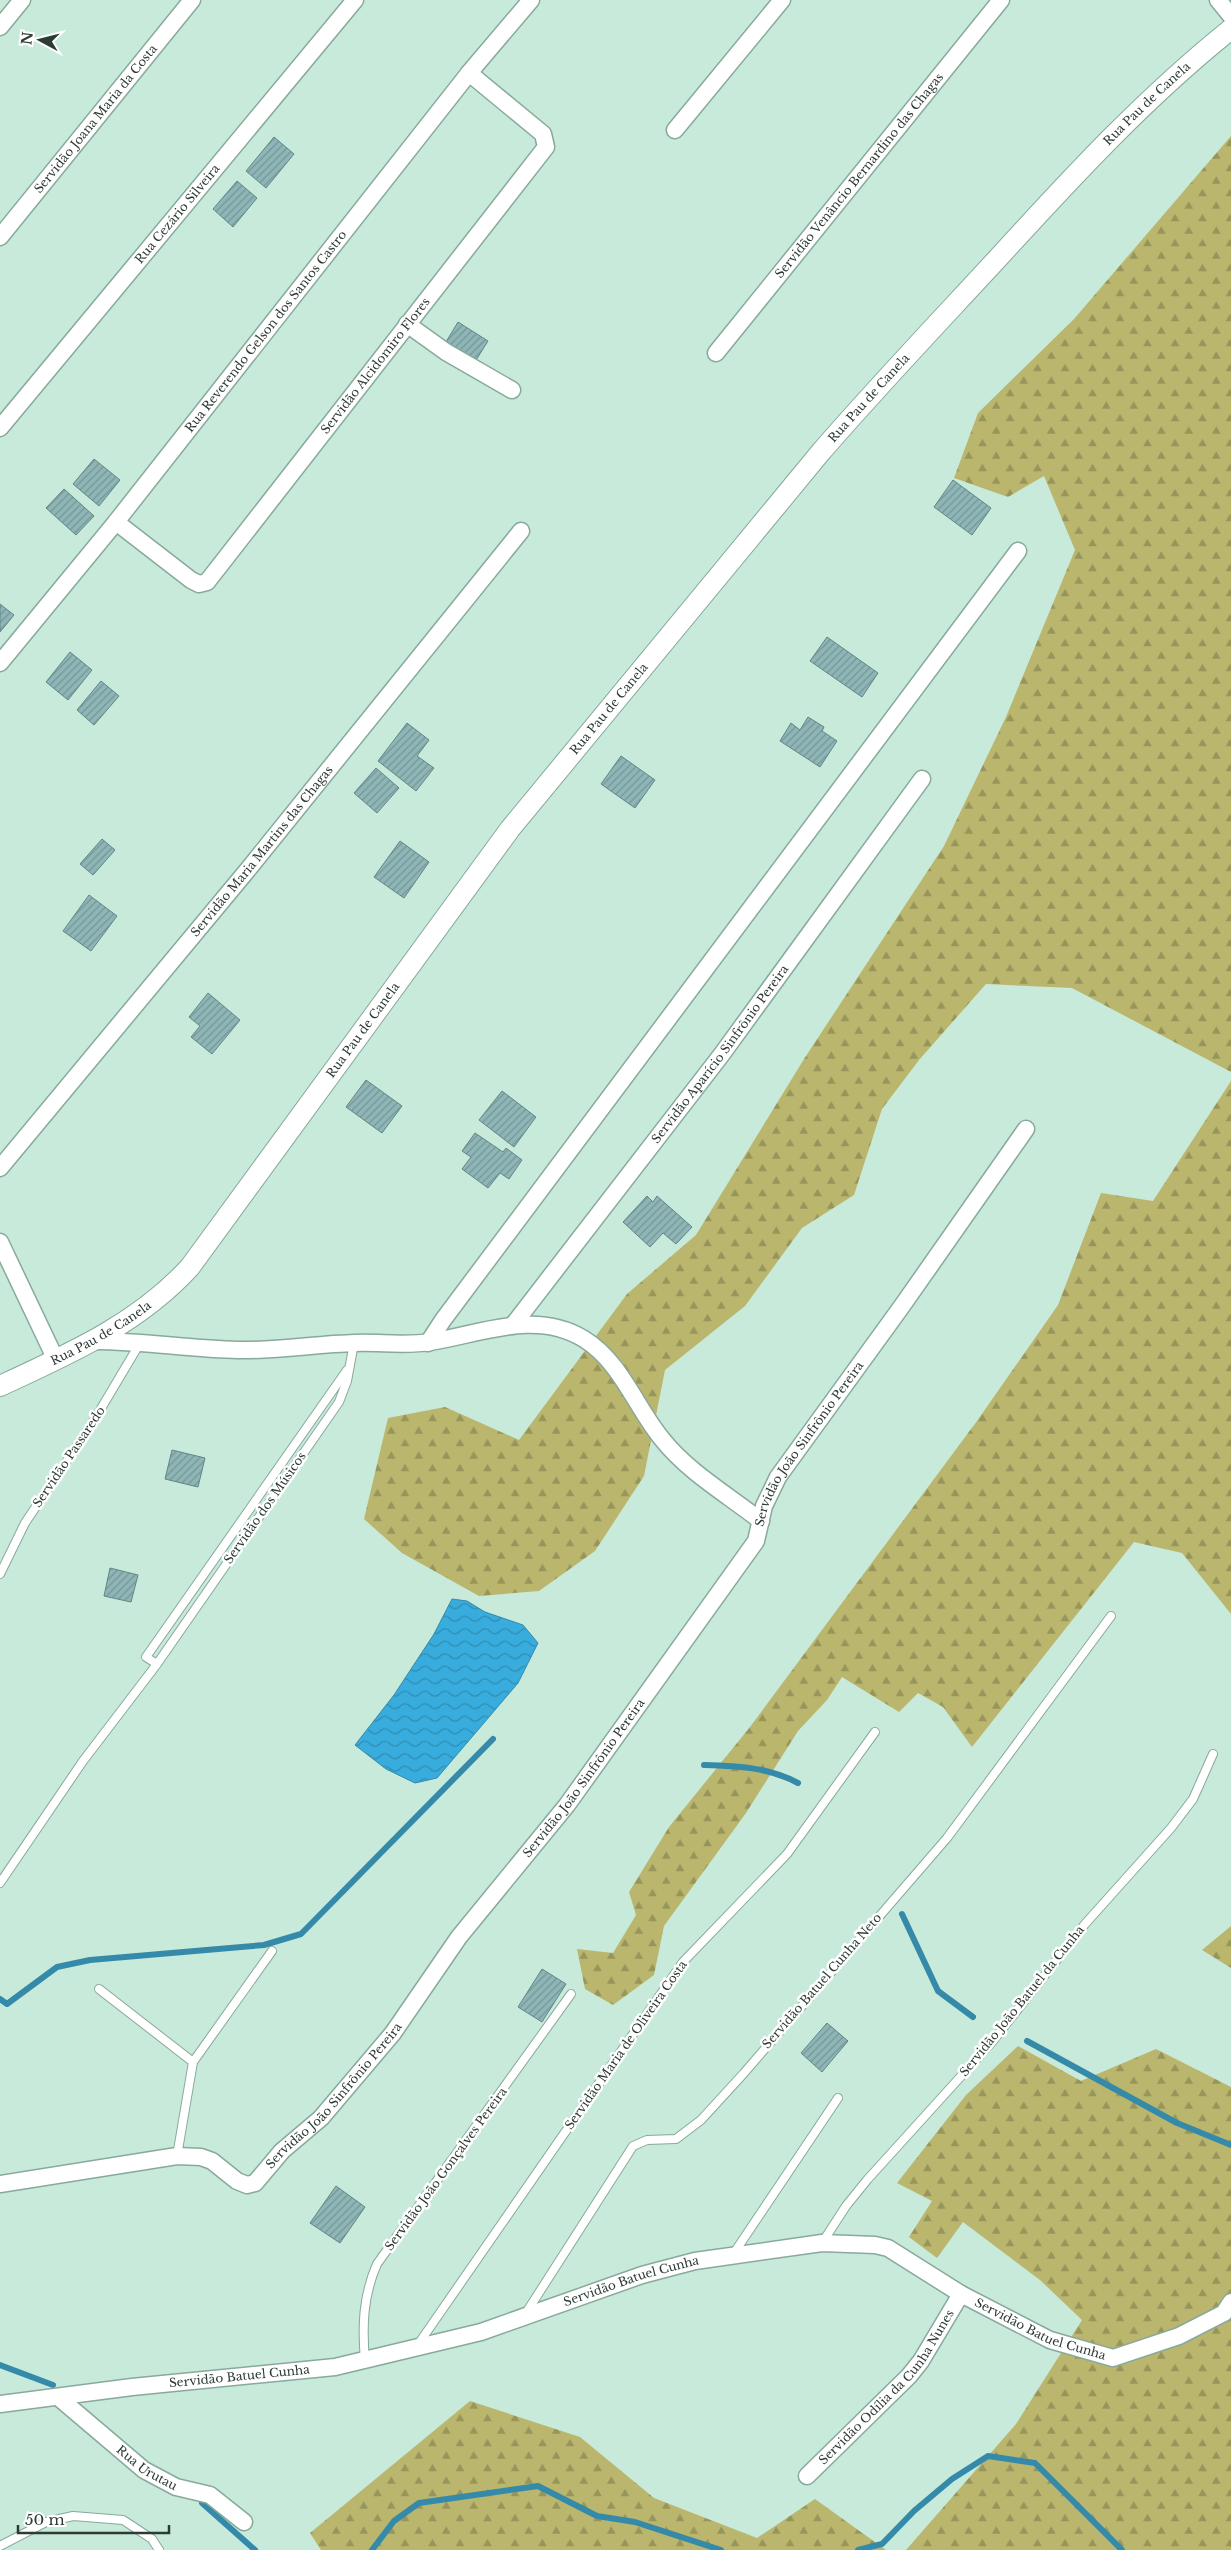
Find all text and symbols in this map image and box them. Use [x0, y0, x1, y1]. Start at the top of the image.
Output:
north arrow [15, 15, 65, 65]
text: N [17, 31, 37, 46]
street label: Servidão Joana Maria da Costa [31, 41, 160, 196]
street label: Rua Pau de Canela [1100, 58, 1193, 148]
street label: Servidão Venâncio Bernardino das Chagas [772, 70, 946, 281]
street label: Rua Cezário Silveira [132, 161, 223, 266]
street label: Rua Reverendo Gelson dos Santos Castro [181, 227, 349, 435]
street label: Servidão Alcidomiro Flores [317, 294, 433, 437]
street label: Rua Pau de Canela [825, 350, 913, 445]
street label: Rua Pau de Canela [567, 659, 651, 757]
street label: Servidão Maria Martins das Chagas [187, 762, 336, 939]
street label: Servidão Aparício Sinfrônio Pereira [648, 961, 792, 1146]
street label: Rua Pau de Canela [323, 979, 403, 1081]
street label: Rua Pau de Canela [48, 1297, 154, 1368]
street label: Servidão João Sinfrônio Pereira [752, 1358, 867, 1528]
street label: Servidão Passaredo [29, 1403, 108, 1510]
street label: Servidão dos Músicos [220, 1449, 309, 1566]
street label: Servidão João Sinfrônio Pereira [519, 1695, 648, 1860]
street label: Servidão Batuel Cunha Neto [759, 1910, 885, 2051]
street label: Servidão João Batuel da Cunha [956, 1922, 1087, 2079]
street label: Servidão Maria de Oliveira Costa [561, 1957, 690, 2132]
street label: Servidão João Sinfrônio Pereira [262, 2019, 405, 2171]
street label: Servidão João Gonçalves Pereira [381, 2084, 510, 2253]
street label: Servidão Batuel Cunha [561, 2252, 700, 2309]
street label: Servidão Batuel Cunha [972, 2294, 1108, 2363]
street label: Servidão Odília da Cunha Nunes [815, 2307, 957, 2467]
street label: Servidão Batuel Cunha [168, 2361, 311, 2390]
street label: Rua Urutau [114, 2442, 180, 2493]
scale bar [18, 2502, 169, 2534]
text: 50 m [25, 2510, 65, 2529]

